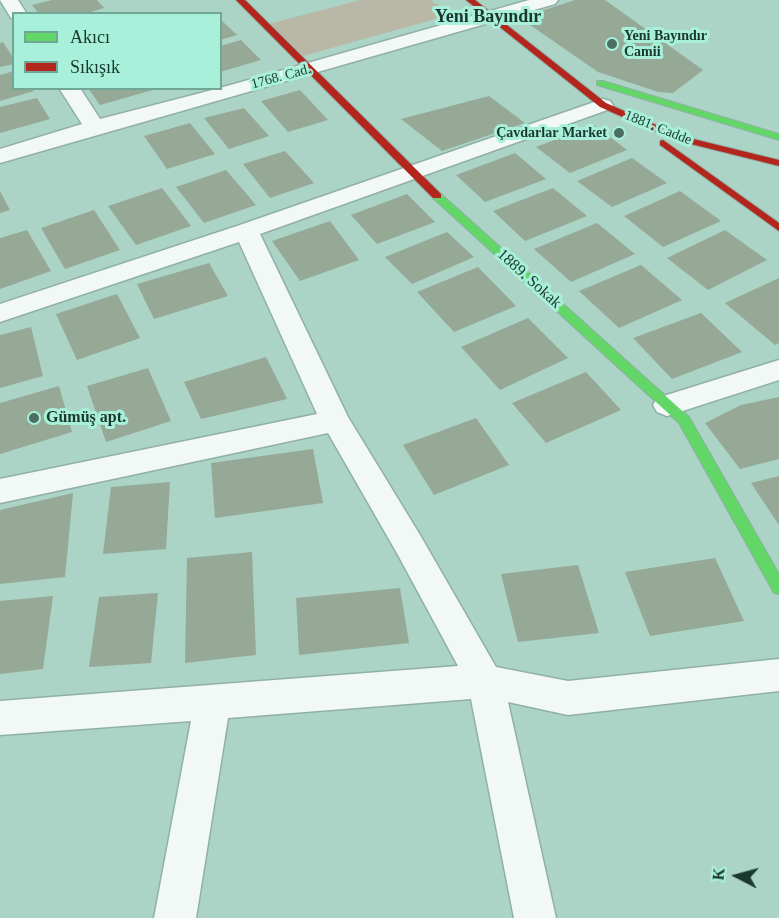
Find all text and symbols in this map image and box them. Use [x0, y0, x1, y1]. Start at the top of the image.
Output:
district label: Yeni Bayındır [435, 6, 541, 28]
legend [12, 12, 222, 90]
text: Akıcı [70, 27, 110, 47]
place label: Yeni Bayındır Camii [624, 28, 707, 60]
marker: Yeni Bayındır Camii [605, 37, 619, 51]
text: Sıkışık [70, 57, 120, 77]
street label: 1768. Cad. [249, 61, 313, 93]
street label: 1881. Cadde [622, 107, 694, 149]
place label: Çavdarlar Market [496, 125, 607, 141]
marker: Çavdarlar Market [612, 126, 626, 140]
street label: 1889. Sokak [493, 245, 565, 313]
place label: Gümüş apt. [46, 408, 126, 428]
marker: Gümüş apt. [27, 411, 41, 425]
north arrow [707, 846, 767, 906]
text: K [709, 867, 728, 881]

